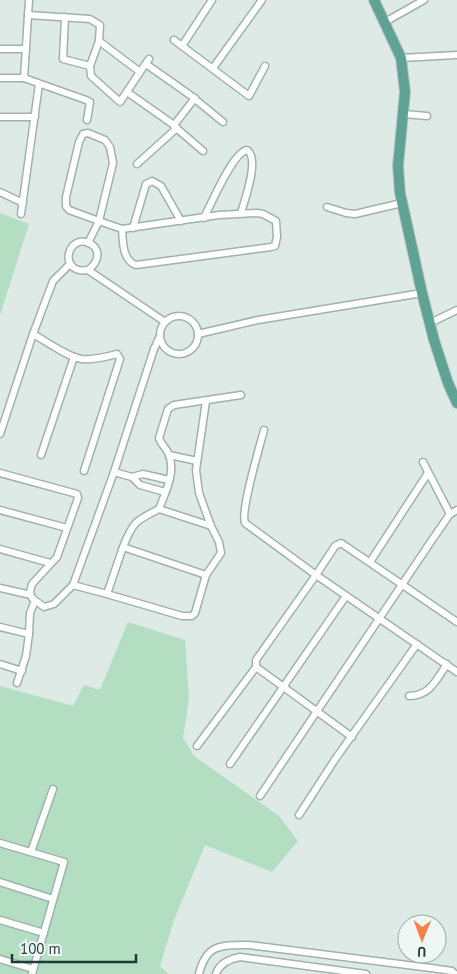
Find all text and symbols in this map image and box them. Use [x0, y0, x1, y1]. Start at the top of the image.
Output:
north arrow [397, 914, 447, 964]
scale bar [12, 932, 136, 964]
text: 100 m [20, 939, 61, 958]
text: U [417, 943, 426, 961]

